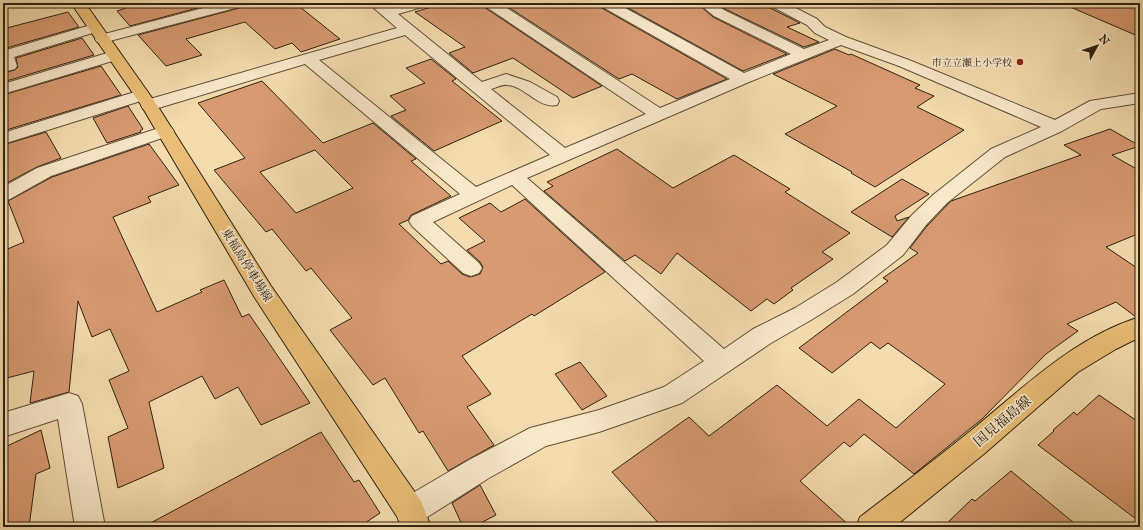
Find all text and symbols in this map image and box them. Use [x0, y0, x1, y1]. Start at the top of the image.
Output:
north arrow [1077, 26, 1117, 66]
text: N [1096, 32, 1113, 48]
place label: 市立立瀬上小学校 [932, 57, 1012, 69]
marker: 市立立瀬上小学校 [1015, 57, 1025, 67]
street label: 東福島停車場線 [219, 226, 275, 304]
street label: 国見福島線 [970, 392, 1035, 450]

